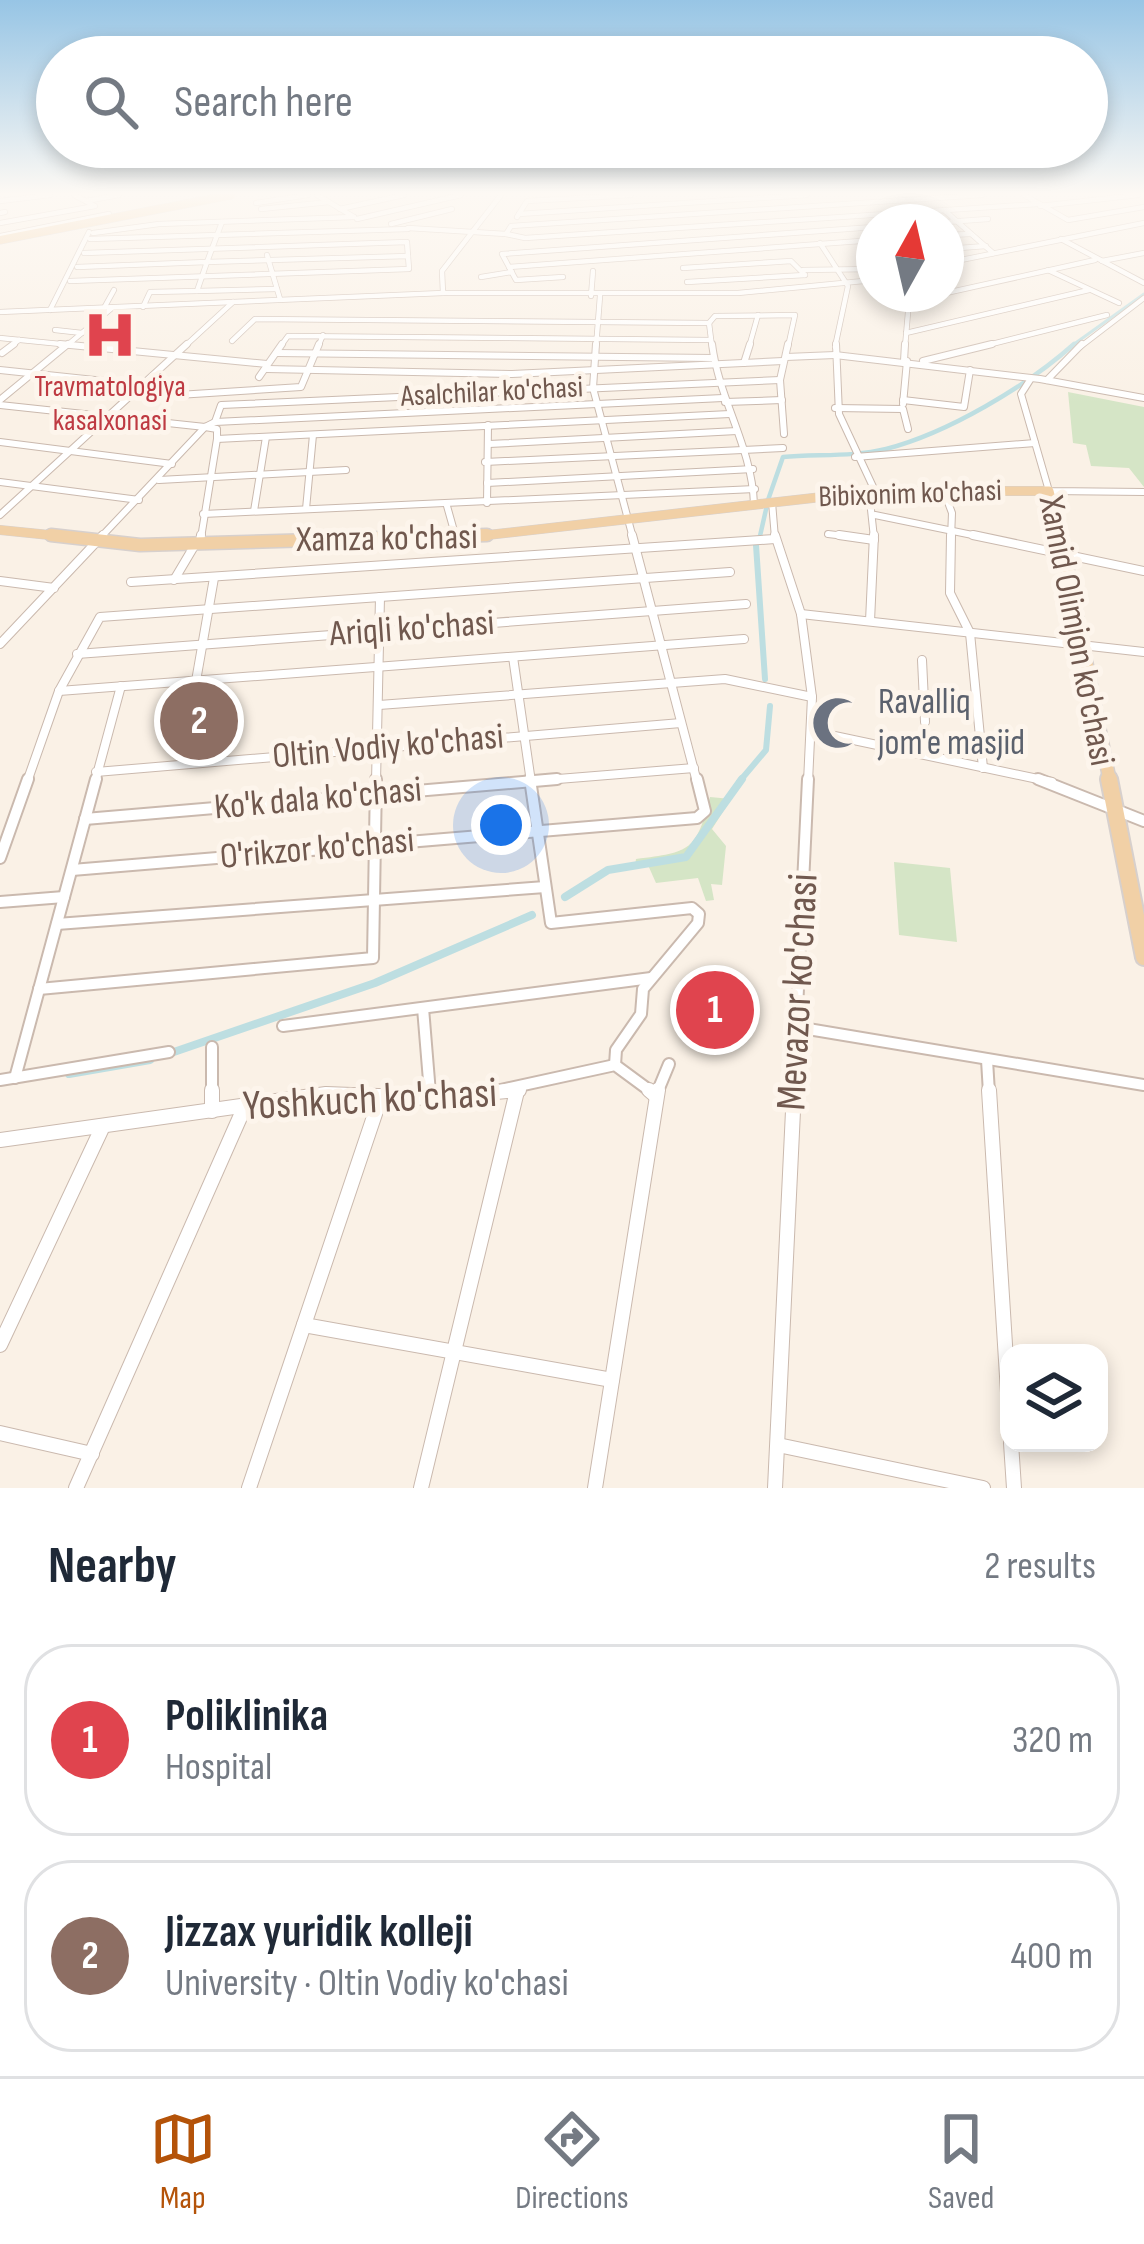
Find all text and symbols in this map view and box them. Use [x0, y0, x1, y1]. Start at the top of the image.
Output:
search box [36, 36, 1108, 168]
icon: search [78, 69, 144, 135]
text: Search here [174, 75, 353, 130]
north arrow [856, 204, 964, 312]
hospital icon: Travmatologiya kasalxonasi [81, 306, 139, 364]
place label: Travmatologiya kasalxonasi [34, 369, 186, 439]
street label: Asalchilar ko'chasi [399, 369, 584, 415]
street label: Bibixonim ko'chasi [818, 473, 1002, 515]
street label: Xamid Olimjon ko'chasi [1029, 491, 1123, 770]
street label: Xamza ko'chasi [295, 516, 478, 562]
street label: Ariqli ko'chasi [327, 602, 496, 656]
pin: 2 [160, 676, 238, 766]
place label: Ravalliq jom'e masjid [877, 681, 1025, 765]
mosque icon: Ravalliq jom'e masjid [809, 694, 867, 752]
street label: Oltin Vodiy ko'chasi [271, 715, 505, 779]
street label: Ko'k dala ko'chasi [213, 769, 423, 829]
your location [471, 795, 531, 855]
street label: O'rikzor ko'chasi [218, 819, 416, 879]
street label: Mevazor ko'chasi [766, 872, 830, 1112]
pin: 1 [676, 965, 754, 1055]
street label: Yoshkuch ko'chasi [242, 1068, 498, 1132]
map controls [1000, 1344, 1108, 1452]
button: layers [1000, 1344, 1108, 1452]
text: Nearby [48, 1536, 177, 1597]
text: 2 results [984, 1543, 1096, 1590]
text: Poliklinika [165, 1689, 328, 1744]
text: 1 [82, 1717, 98, 1764]
text: 320 m [1012, 1717, 1093, 1764]
text: Hospital [165, 1744, 272, 1791]
text: Jizzax yuridik kolleji [165, 1905, 473, 1960]
text: 2 [81, 1933, 99, 1980]
text: 400 m [1011, 1933, 1093, 1980]
text: University · Oltin Vodiy ko'chasi [165, 1960, 569, 2007]
tab: Map [150, 2106, 216, 2218]
tab: Directions [515, 2106, 629, 2218]
tab: Saved [928, 2106, 994, 2218]

